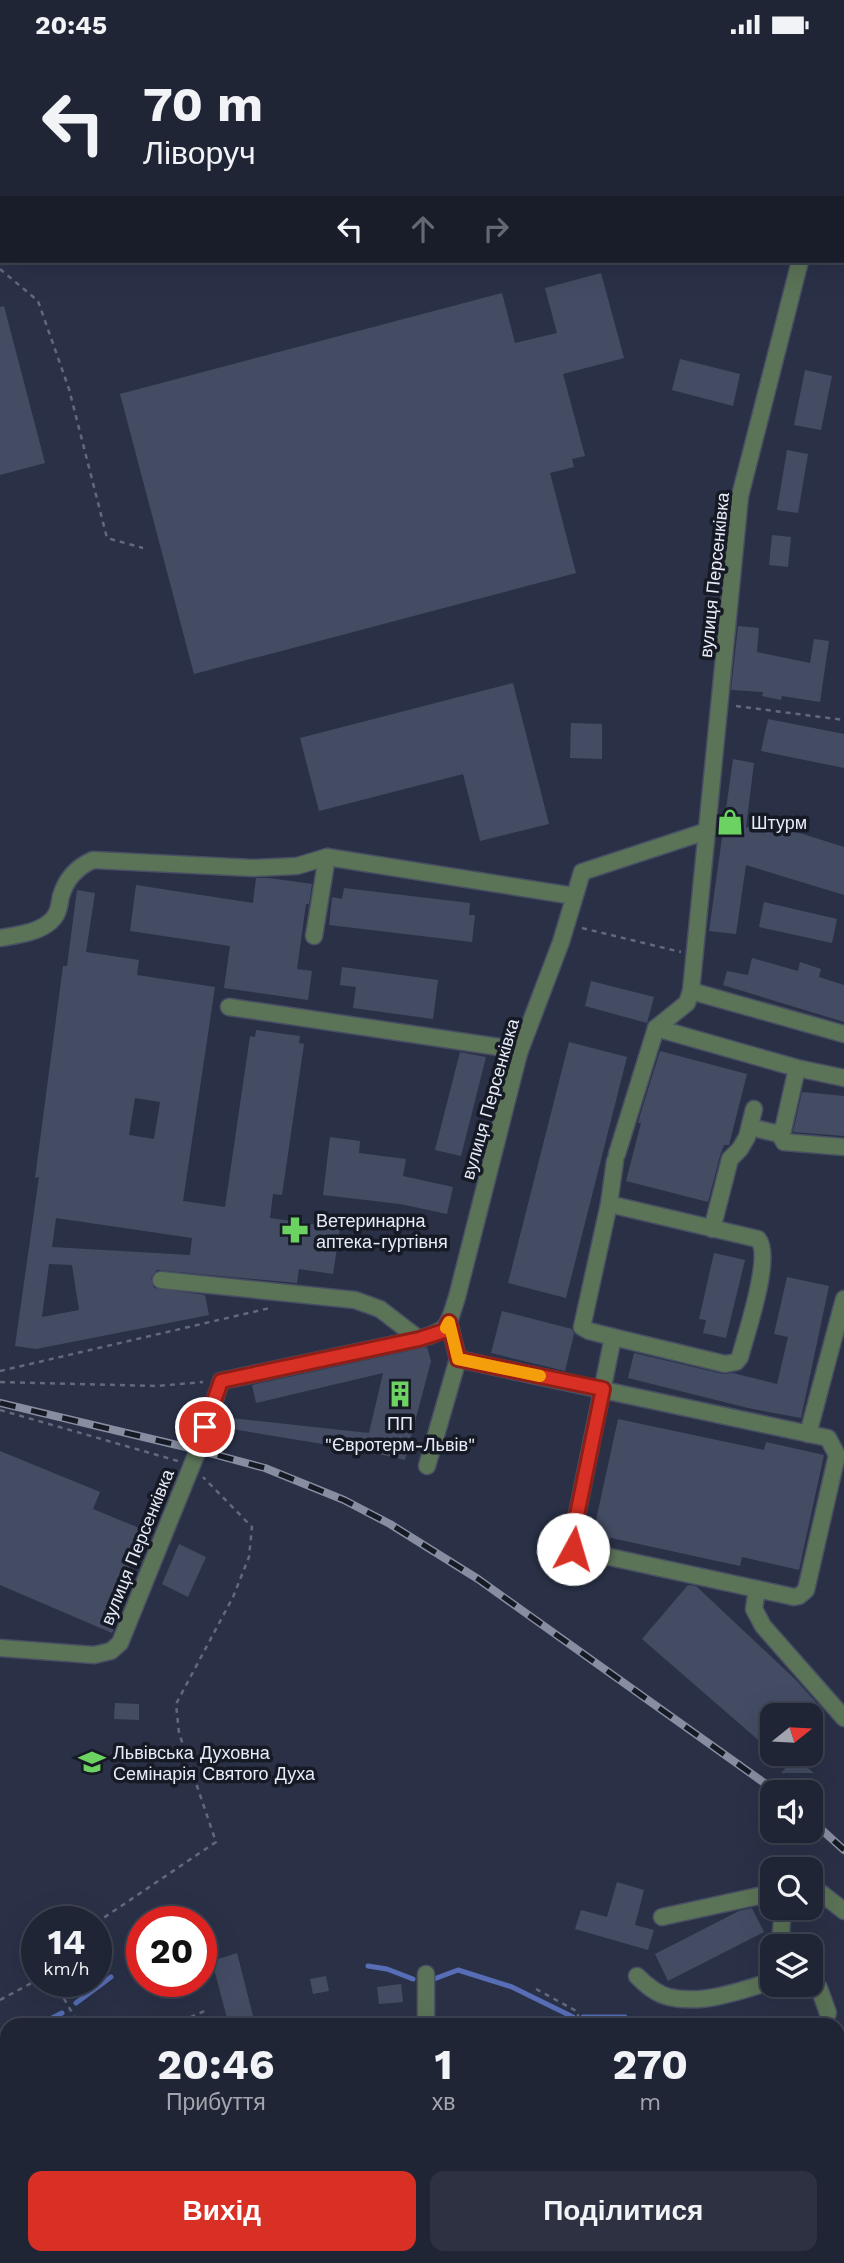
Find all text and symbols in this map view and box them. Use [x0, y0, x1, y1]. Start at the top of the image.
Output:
text: 20:45 [35, 10, 107, 40]
text: 70 m [143, 75, 263, 133]
icon: left [28, 77, 119, 168]
text: Ліворуч [143, 134, 256, 172]
icon: left [331, 210, 369, 248]
icon: ahead [404, 210, 442, 248]
icon: right [477, 210, 515, 248]
street label: вулиця Персенківка [695, 490, 733, 659]
shop icon: Штурм [715, 807, 745, 837]
place label: Штурм [751, 812, 807, 833]
street label: вулиця Персенківка [457, 1015, 523, 1182]
place label: Ветеринарна аптека-гуртівня [316, 1210, 448, 1252]
pharmacy icon: Ветеринарна аптека-гуртівня [280, 1215, 310, 1245]
building icon: ПП "Євротерм-Львів" [385, 1379, 415, 1409]
pin [175, 1397, 235, 1457]
icon: arrive [186, 1408, 224, 1446]
place label: ПП "Євротерм-Львів" [325, 1413, 475, 1455]
street label: вулиця Персенківка [96, 1465, 178, 1628]
position arrow [536, 1512, 610, 1586]
north arrow [760, 1703, 822, 1766]
map controls [760, 1703, 823, 1997]
place label: Львівська Духовна Семінарія Святого Духа [113, 1742, 316, 1784]
school or university icon: Львівська Духовна Семінарія Святого Духа [77, 1747, 107, 1777]
button: sound [760, 1780, 823, 1843]
button: search [760, 1857, 823, 1920]
speed limit sign: 20 [126, 1906, 217, 1997]
text: 14 [48, 1921, 85, 1963]
button: layers [760, 1934, 823, 1997]
text: km/h [43, 1958, 90, 1979]
text: 20:46 [157, 2040, 275, 2089]
text: 1 [434, 2040, 453, 2089]
text: 270 [612, 2040, 688, 2089]
text: Прибуття [166, 2089, 266, 2116]
text: хв [432, 2089, 455, 2116]
text: m [639, 2089, 661, 2116]
button: Вихід [28, 2171, 416, 2251]
button: Поділитися [430, 2171, 817, 2251]

